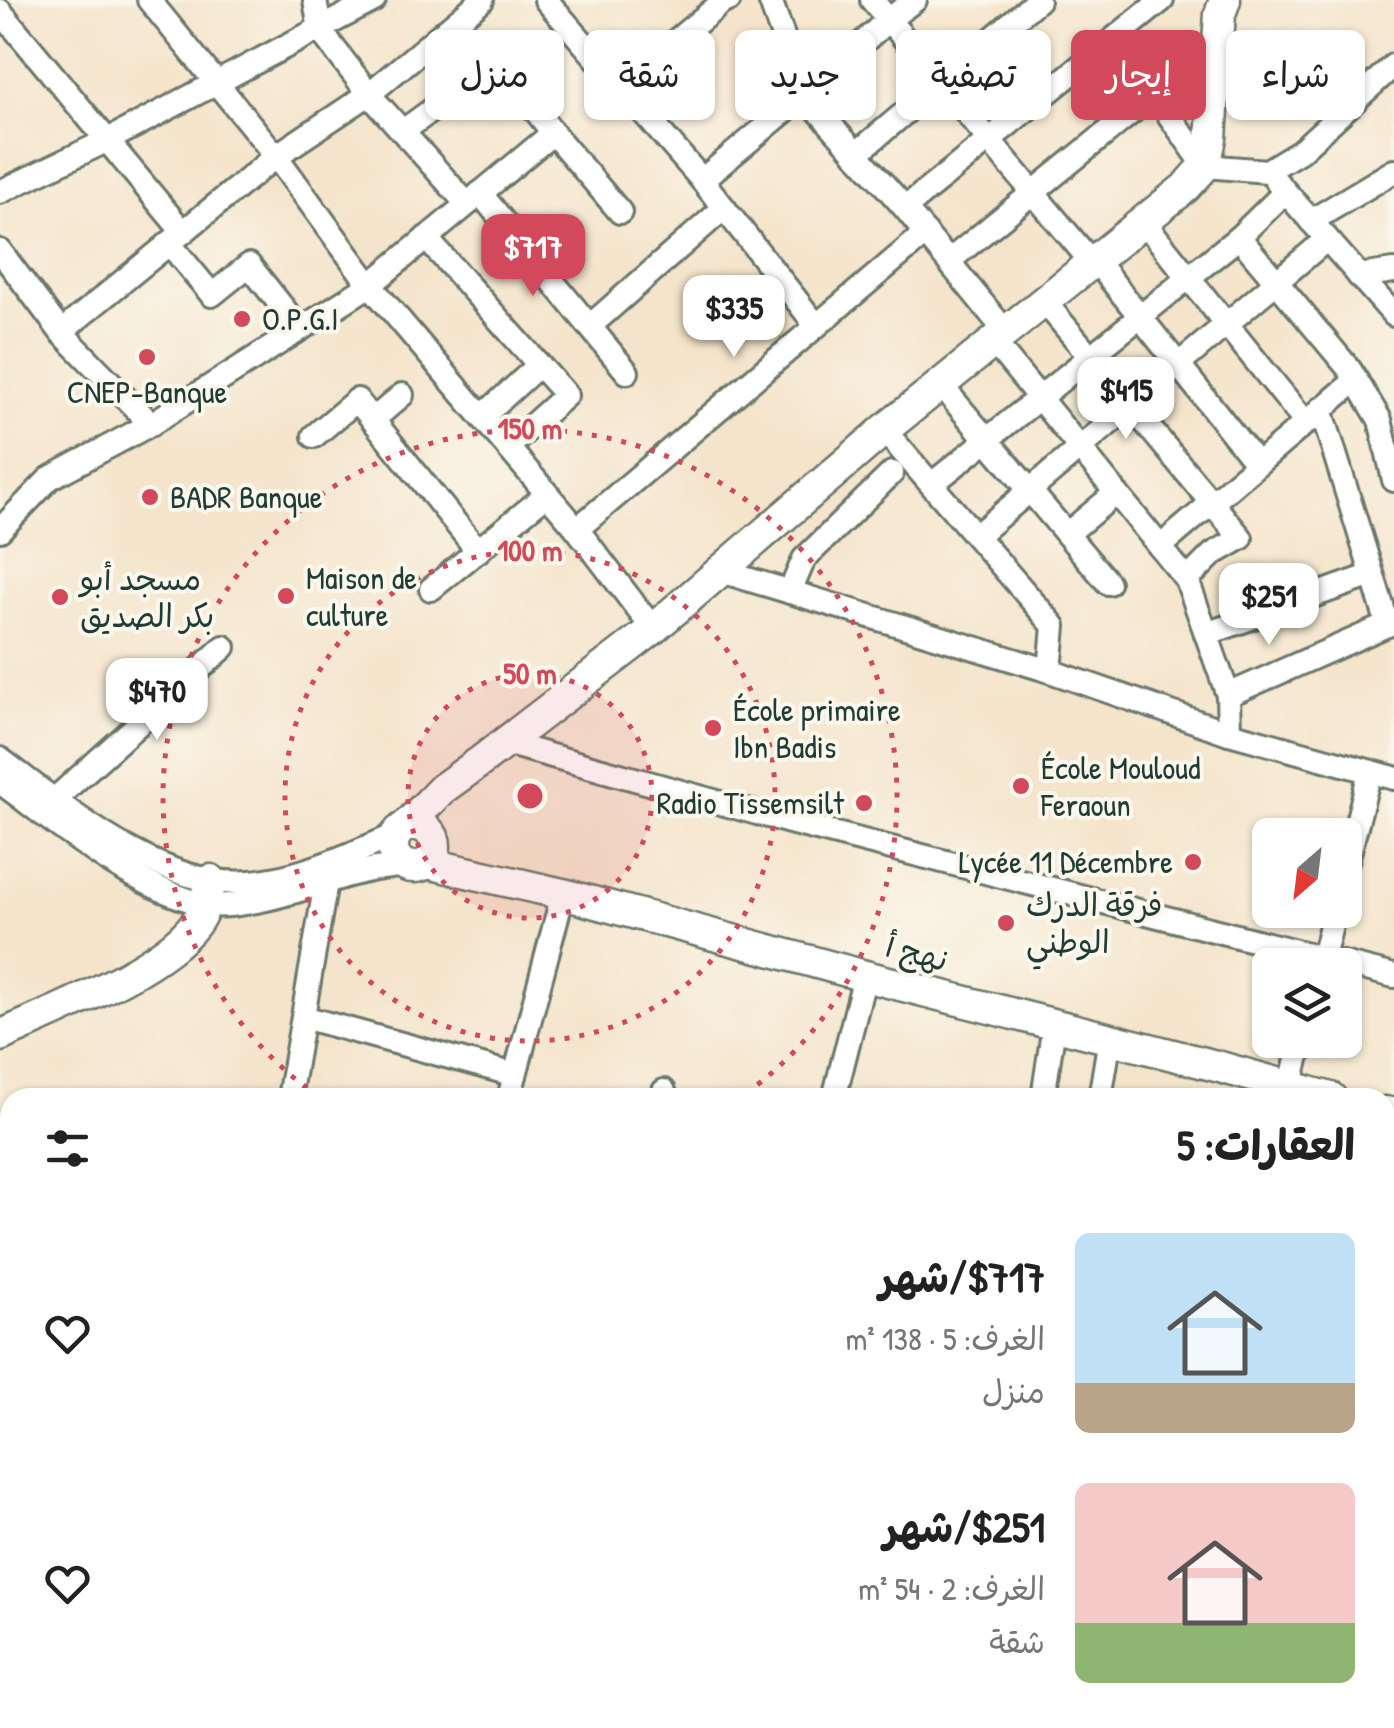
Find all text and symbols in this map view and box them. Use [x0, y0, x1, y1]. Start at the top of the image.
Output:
chip: منزل [425, 30, 564, 120]
chip: شقة [584, 30, 715, 120]
chip: جديد [735, 30, 876, 120]
chip: تصفية [896, 30, 1051, 120]
chip: إيجار [1071, 30, 1206, 120]
chip: شراء [1226, 30, 1365, 120]
pin: $717 [474, 214, 592, 299]
text: $717 [503, 225, 563, 268]
pin: $335 [675, 275, 793, 360]
text: $335 [705, 286, 763, 329]
place label: O.P.G.I [262, 297, 339, 340]
marker: O.P.G.I [231, 308, 253, 330]
marker: CNEP-Banque [136, 346, 158, 368]
pin: $415 [1067, 357, 1185, 442]
text: $415 [1099, 368, 1153, 411]
place label: CNEP-Banque [67, 370, 228, 413]
text: 150 m [498, 408, 562, 448]
place label: BADR Banque [170, 475, 323, 518]
marker: BADR Banque [139, 486, 161, 508]
text: 100 m [497, 530, 563, 570]
place label: Maison de culture [306, 556, 417, 636]
place label: مسجد أبو بكر الصديق [77, 557, 214, 637]
pin: $251 [1210, 563, 1328, 648]
text: $251 [1241, 574, 1297, 617]
marker: Maison de culture [275, 585, 297, 607]
marker: مسجد أبو بكر الصديق [49, 586, 71, 608]
text: 50 m [503, 653, 557, 693]
pin: $470 [98, 658, 216, 743]
text: $470 [128, 669, 186, 712]
place label: École primaire Ibn Badis [733, 688, 901, 768]
marker: École primaire Ibn Badis [702, 717, 724, 739]
place label: École Mouloud Feraoun [1040, 746, 1201, 826]
marker: École Mouloud Feraoun [1010, 775, 1032, 797]
centre of rings [512, 778, 548, 814]
place label: Radio Tissemsilt [657, 781, 845, 824]
marker: Radio Tissemsilt [853, 792, 875, 814]
north arrow [1252, 818, 1362, 928]
map controls [1252, 818, 1362, 1058]
place label: Lycée 11 Décembre [959, 840, 1173, 883]
marker: Lycée 11 Décembre [1182, 851, 1204, 873]
place label: فرقة الدرك الوطني [1026, 883, 1163, 970]
marker: فرقة الدرك الوطني [995, 912, 1017, 934]
street label: نهج أ [881, 924, 953, 982]
button: layers [1252, 948, 1362, 1058]
text: العقارات: 5 [1177, 1116, 1355, 1173]
icon: filters [40, 1121, 95, 1176]
text: $717/شهر [879, 1248, 1045, 1305]
icon: home [1155, 1273, 1275, 1393]
icon: heart [40, 1306, 95, 1361]
text: الغرف: 5 · 138 m² [845, 1317, 1045, 1360]
text: منزل [982, 1370, 1045, 1413]
text: $251/شهر [883, 1498, 1045, 1555]
icon: home [1155, 1523, 1275, 1643]
icon: heart [40, 1556, 95, 1611]
text: الغرف: 2 · 54 m² [858, 1567, 1045, 1610]
text: شقة [989, 1620, 1045, 1663]

